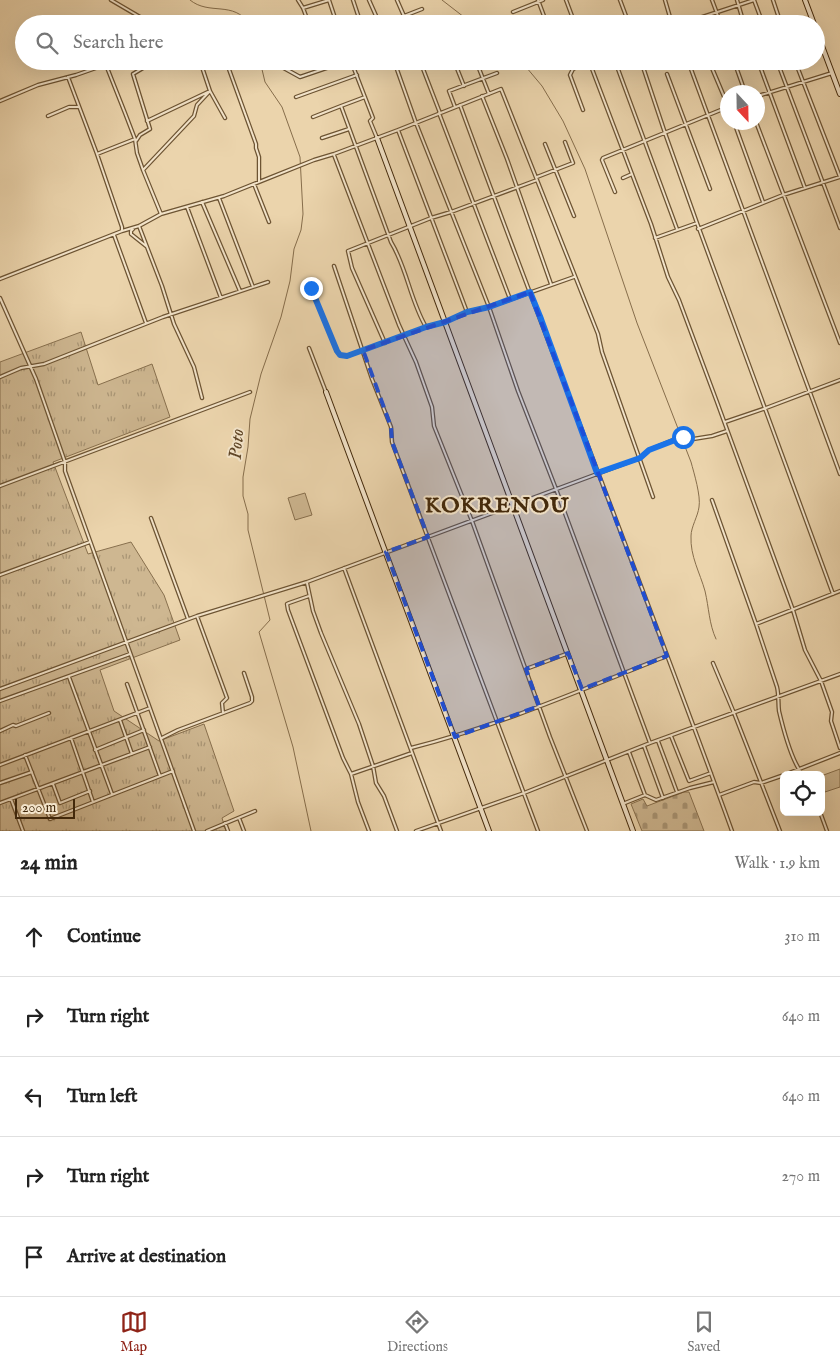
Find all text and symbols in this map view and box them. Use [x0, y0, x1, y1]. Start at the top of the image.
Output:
search box [15, 15, 825, 70]
icon: search [33, 29, 61, 57]
text: Search here [73, 31, 164, 55]
north arrow [720, 85, 765, 130]
route end [300, 277, 323, 300]
route start [672, 426, 695, 449]
water label: Poto [224, 428, 250, 461]
district label: KOKRENOU [425, 492, 570, 520]
map controls [780, 771, 825, 816]
button: locate [780, 771, 825, 816]
scale bar [15, 796, 75, 819]
text: 200 m [22, 799, 56, 817]
text: 24 min [20, 850, 78, 877]
text: Walk · 1.9 km [735, 854, 820, 874]
icon: ahead [20, 923, 48, 951]
text: Continue [67, 925, 141, 949]
text: 310 m [784, 927, 820, 947]
icon: right [20, 1003, 48, 1031]
text: Turn right [67, 1005, 149, 1029]
text: 640 m [782, 1007, 820, 1027]
icon: left [20, 1083, 48, 1111]
text: Turn left [67, 1085, 138, 1109]
text: 640 m [782, 1087, 820, 1107]
icon: right [20, 1163, 48, 1191]
text: Turn right [67, 1165, 149, 1189]
text: 270 m [781, 1167, 820, 1187]
icon: arrive [20, 1243, 48, 1271]
text: Arrive at destination [67, 1245, 226, 1269]
tab: Map [120, 1308, 148, 1356]
tab: Directions [387, 1308, 448, 1356]
tab: Saved [687, 1308, 720, 1356]

